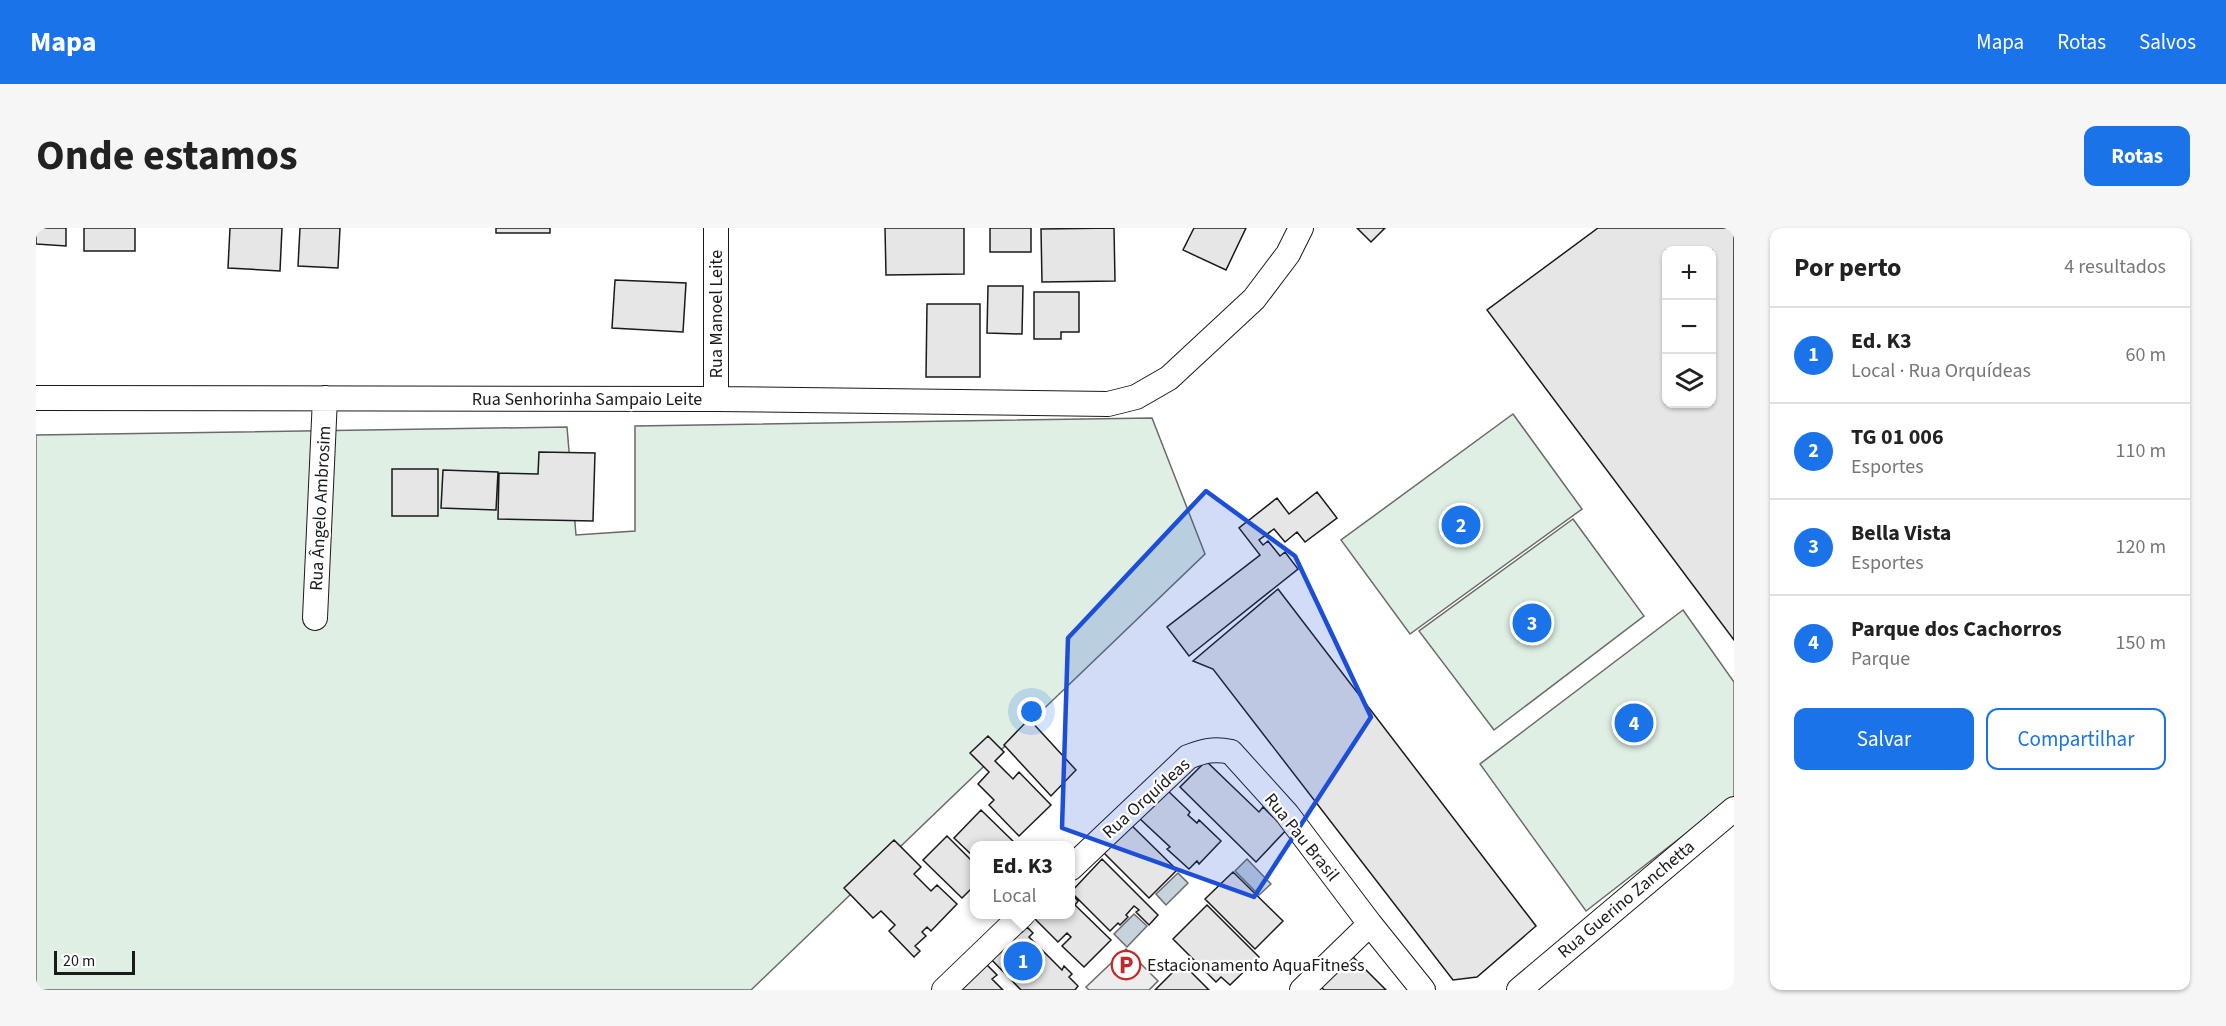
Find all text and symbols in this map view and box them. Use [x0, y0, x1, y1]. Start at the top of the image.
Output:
text: Mapa [30, 22, 97, 62]
text: Mapa [1976, 27, 2024, 57]
text: Rotas [2057, 27, 2106, 57]
text: Salvos [2139, 27, 2196, 57]
text: Onde estamos [36, 126, 298, 186]
button: Rotas [2084, 126, 2190, 186]
map controls [1662, 246, 1716, 408]
button: + [1662, 246, 1716, 300]
text: Por perto [1794, 249, 1902, 286]
street label: Rua Manoel Leite [704, 250, 729, 378]
text: 4 resultados [2064, 253, 2166, 281]
button: − [1662, 300, 1716, 354]
text: Ed. K3 [1851, 325, 1912, 357]
text: 1 [1808, 341, 1819, 369]
text: 60 m [2126, 341, 2166, 369]
button: layers [1662, 354, 1716, 408]
text: Local · Rua Orquídeas [1851, 357, 2031, 385]
street label: Rua Senhorinha Sampaio Leite [472, 387, 702, 412]
text: TG 01 006 [1851, 421, 1944, 453]
street label: Rua Ângelo Ambrosim [304, 425, 337, 591]
text: 2 [1808, 437, 1819, 465]
text: 110 m [2116, 437, 2166, 465]
text: Esportes [1851, 453, 1924, 481]
pin: 2 [1442, 502, 1480, 548]
text: Bella Vista [1851, 517, 1951, 549]
text: 3 [1808, 533, 1819, 561]
text: 120 m [2116, 533, 2166, 561]
text: Esportes [1851, 549, 1924, 577]
pin: 3 [1512, 600, 1552, 646]
text: Parque dos Cachorros [1851, 613, 2062, 645]
text: 4 [1808, 629, 1819, 657]
text: 150 m [2116, 629, 2166, 657]
text: Parque [1851, 645, 1910, 673]
your location [1017, 697, 1046, 726]
pin: 4 [1614, 700, 1654, 746]
button: Salvar [1794, 708, 1974, 770]
button: Compartilhar [1986, 708, 2166, 770]
street label: Rua Orquídeas [1097, 752, 1196, 845]
street label: Rua Pau Brasil [1258, 788, 1345, 887]
street label: Rua Guerino Zanchetta [1552, 835, 1700, 964]
popup [970, 841, 1075, 919]
text: Ed. K3 [992, 850, 1053, 882]
text: Local [992, 882, 1037, 910]
pin: 1 [1004, 938, 1042, 984]
scale bar [54, 948, 135, 976]
parking icon: Estacionamento AquaFitness [1110, 949, 1142, 981]
text: 20 m [63, 950, 95, 972]
place label: Estacionamento AquaFitness [1147, 953, 1365, 978]

